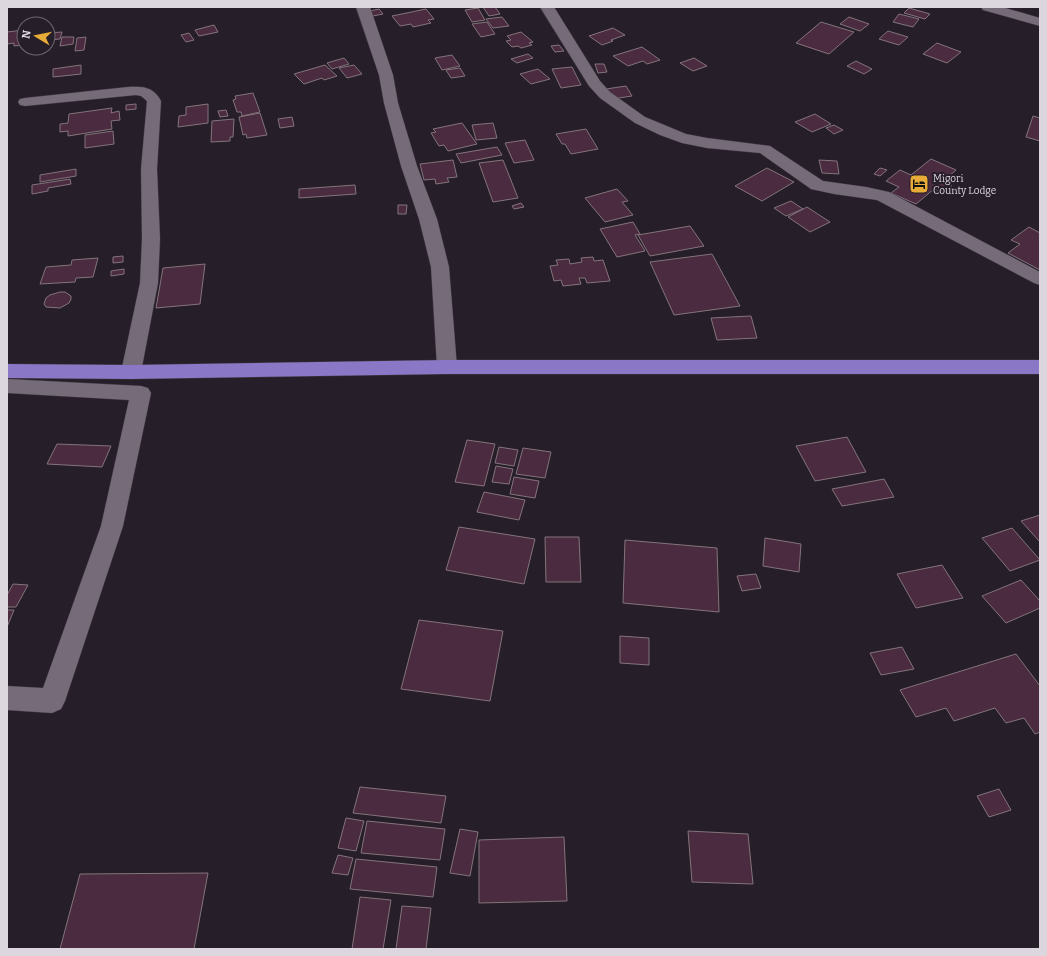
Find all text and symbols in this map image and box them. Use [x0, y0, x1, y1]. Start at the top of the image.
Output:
north arrow [16, 16, 56, 56]
text: N [20, 29, 34, 40]
hotel icon: Migori County Lodge [908, 173, 930, 195]
place label: Migori County Lodge [933, 173, 996, 197]

